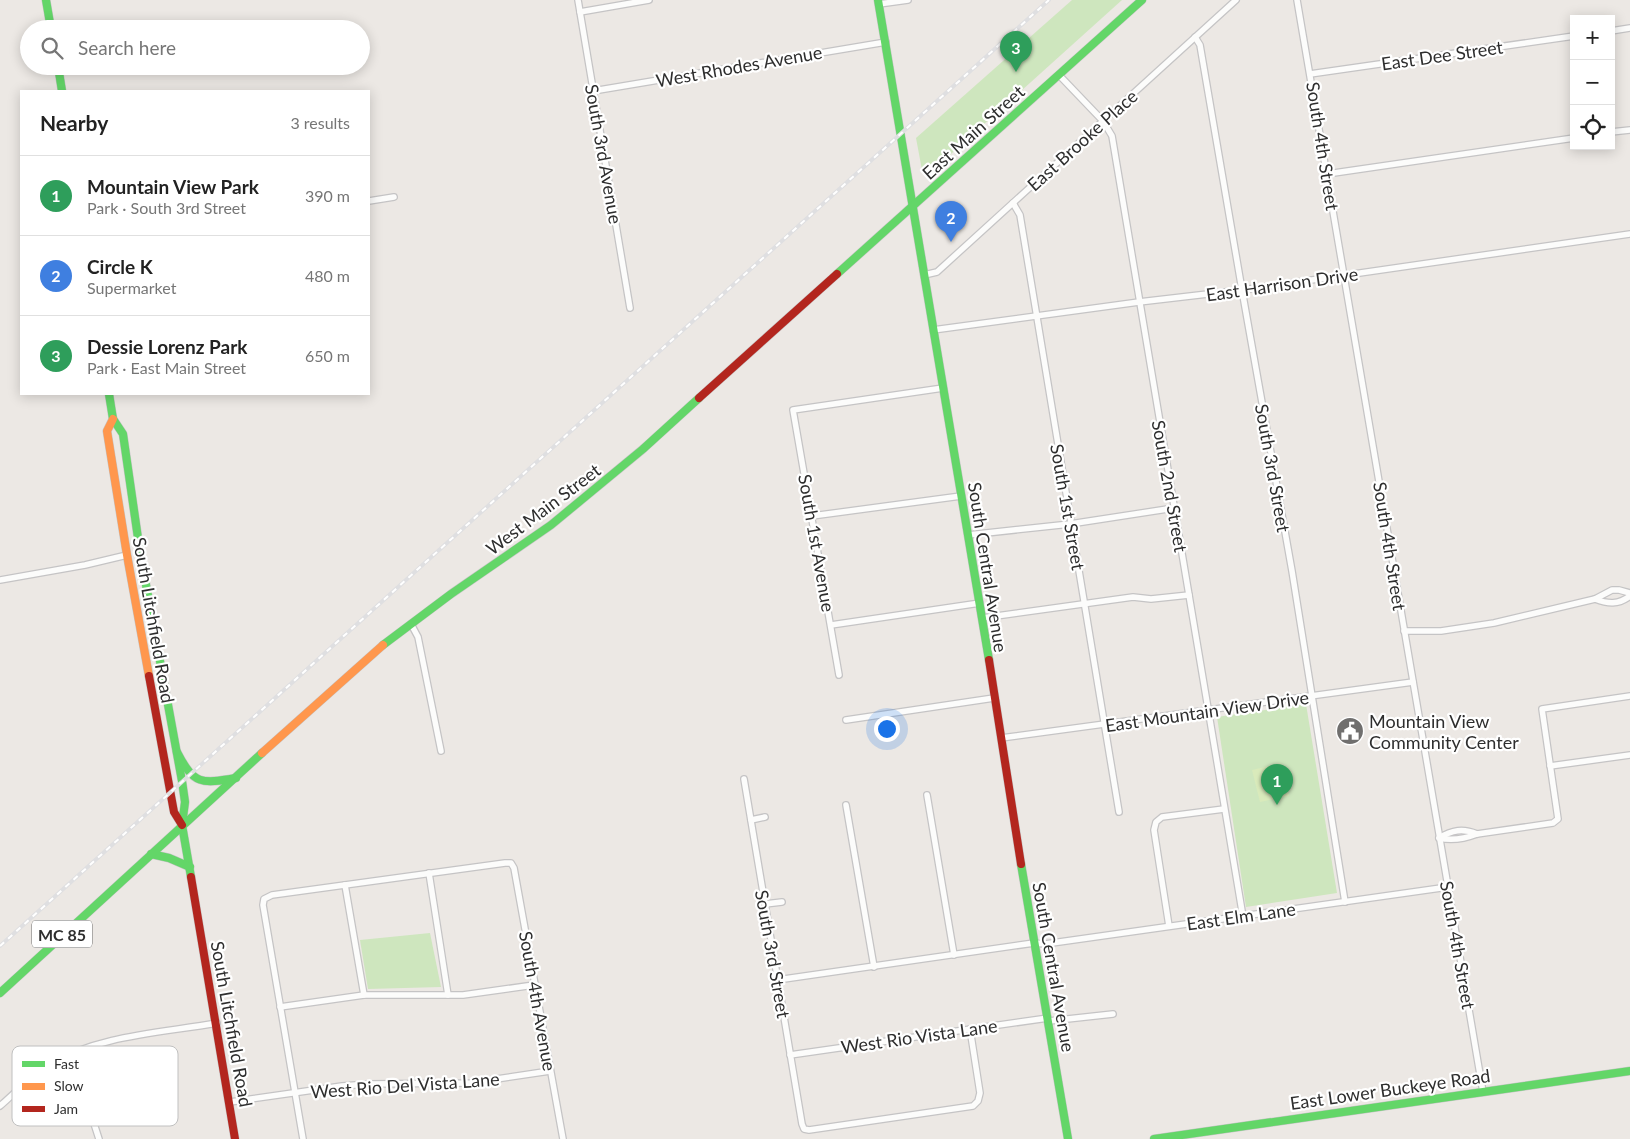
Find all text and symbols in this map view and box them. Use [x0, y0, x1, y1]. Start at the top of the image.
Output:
map controls [1570, 15, 1615, 150]
button: + [1570, 15, 1615, 60]
search box [20, 20, 370, 75]
pin: 3 [1000, 31, 1032, 72]
icon: search [38, 34, 66, 62]
street label: East Dee Street [1380, 35, 1505, 74]
text: Search here [78, 36, 176, 59]
street label: West Rhodes Avenue [654, 41, 824, 91]
button: − [1570, 60, 1615, 105]
street label: East Main Street [917, 80, 1029, 184]
street label: South 4th Street [1302, 80, 1344, 212]
street label: South 3rd Avenue [581, 82, 627, 226]
street label: East Brooke Place [1022, 85, 1142, 195]
button: locate [1570, 105, 1615, 150]
text: Nearby [40, 110, 108, 135]
text: 3 results [290, 113, 350, 132]
text: Mountain View Park [87, 175, 259, 198]
text: 1 [51, 186, 61, 205]
text: 390 m [305, 186, 350, 205]
text: Park · South 3rd Street [87, 198, 246, 217]
pin: 2 [935, 201, 967, 242]
text: Circle K [87, 255, 153, 278]
street label: East Harrison Drive [1204, 262, 1360, 306]
text: 2 [51, 266, 61, 285]
text: 480 m [305, 266, 350, 285]
text: Supermarket [87, 278, 176, 297]
text: Dessie Lorenz Park [87, 335, 247, 358]
text: 3 [51, 346, 61, 365]
text: 650 m [305, 346, 350, 365]
text: Park · East Main Street [87, 358, 246, 377]
street label: South 3rd Street [1251, 402, 1295, 534]
street label: South 2nd Street [1148, 418, 1193, 554]
street label: South 1st Street [1046, 442, 1090, 572]
street label: West Main Street [481, 458, 605, 559]
street label: South 1st Avenue [794, 472, 840, 614]
street label: South Central Avenue [964, 480, 1012, 654]
street label: South 4th Street [1369, 480, 1411, 612]
street label: South Litchfield Road [129, 535, 179, 705]
street label: East Mountain View Drive [1104, 686, 1310, 736]
place label: Mountain View Community Center [1369, 710, 1519, 753]
your location [874, 716, 900, 742]
public building icon: Mountain View Community Center [1335, 716, 1365, 746]
pin: 1 [1261, 764, 1293, 805]
street label: South 4th Street [1436, 879, 1480, 1011]
street label: South Central Avenue [1028, 880, 1080, 1054]
street label: South 3rd Street [751, 888, 795, 1020]
street label: East Elm Lane [1185, 897, 1297, 935]
road number: MC 85 [32, 921, 92, 948]
street label: South 4th Avenue [515, 929, 561, 1073]
street label: South Litchfield Road [207, 939, 257, 1109]
street label: West Rio Vista Lane [839, 1014, 999, 1058]
legend [12, 1046, 178, 1126]
text: Fast [54, 1055, 79, 1072]
street label: East Lower Buckeye Road [1288, 1064, 1492, 1114]
street label: West Rio Del Vista Lane [310, 1067, 500, 1103]
text: Slow [54, 1077, 84, 1094]
text: Jam [54, 1100, 78, 1117]

